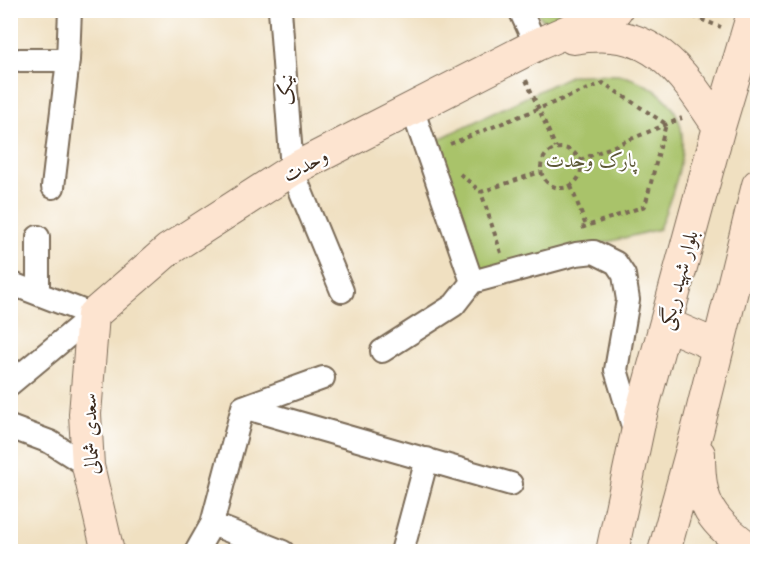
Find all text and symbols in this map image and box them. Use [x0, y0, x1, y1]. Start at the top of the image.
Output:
street label: نیک [273, 73, 299, 107]
street label: وحدت [278, 143, 332, 187]
park label: پارک وحدت [546, 148, 638, 175]
street label: بلوار شهید ریگی [653, 228, 705, 333]
street label: سعدی شمالی [77, 393, 103, 475]

